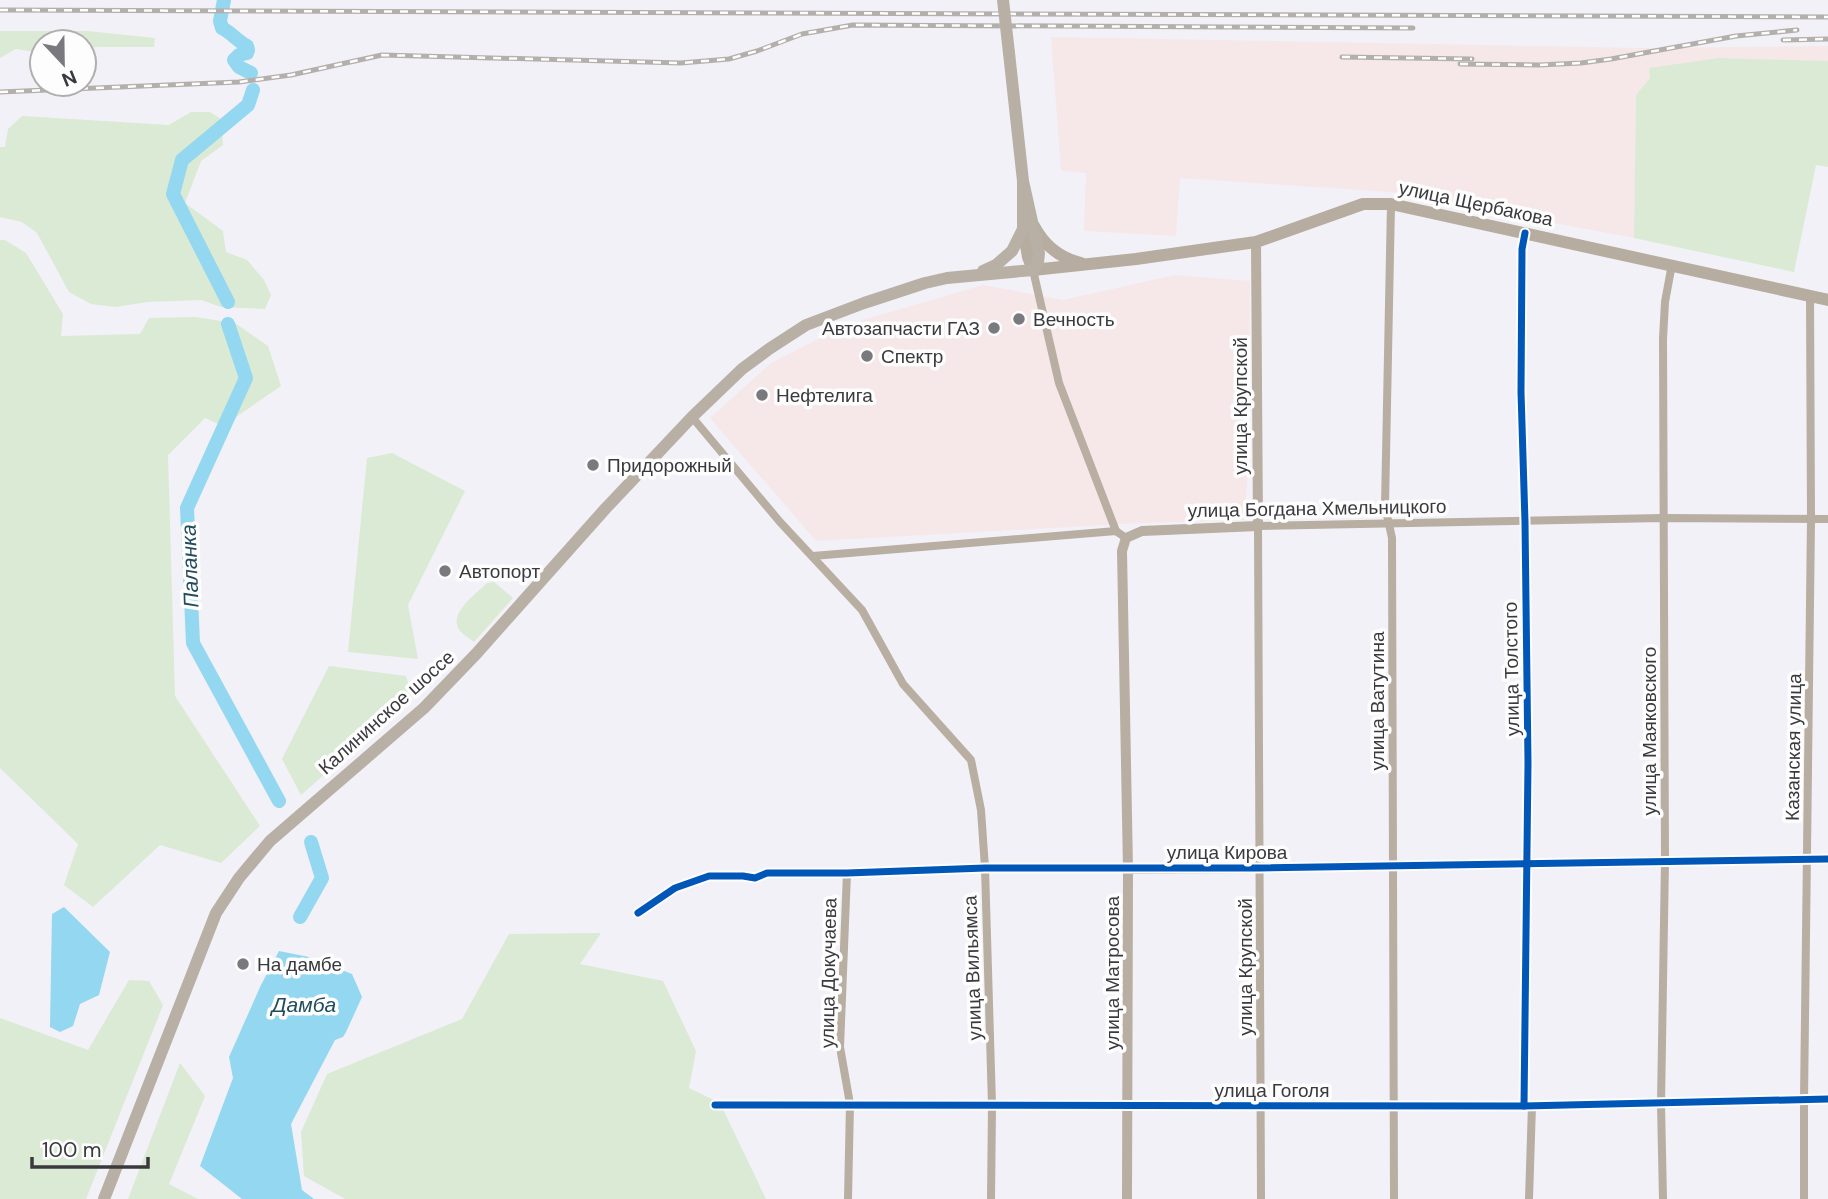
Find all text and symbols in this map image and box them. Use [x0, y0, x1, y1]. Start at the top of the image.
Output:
north arrow [28, 28, 98, 98]
text: N [58, 64, 80, 92]
street label: улица Щербакова [1397, 175, 1556, 232]
place label: Вечность [1033, 307, 1115, 332]
marker: Вечность [1011, 311, 1027, 327]
place label: Автозапчасти ГАЗ [822, 316, 980, 341]
marker: Автозапчасти ГАЗ [986, 320, 1002, 336]
street label: улица Крупской [1228, 337, 1253, 475]
place label: Спектр [881, 344, 943, 369]
marker: Спектр [859, 348, 875, 364]
place label: Нефтелига [776, 383, 873, 408]
marker: Нефтелига [754, 387, 770, 403]
place label: Придорожный [607, 453, 732, 478]
marker: Придорожный [585, 457, 601, 473]
street label: улица Богдана Хмельницкого [1187, 494, 1447, 523]
water label: Паланка [175, 524, 205, 608]
place label: Автопорт [459, 559, 540, 584]
marker: Автопорт [437, 563, 453, 579]
street label: улица Толстого [1498, 602, 1525, 736]
street label: улица Ватутина [1365, 631, 1390, 770]
street label: Калининское шоссе [313, 645, 460, 780]
street label: улица Маяковского [1637, 647, 1662, 815]
street label: Казанская улица [1780, 673, 1807, 821]
street label: улица Кирова [1167, 840, 1288, 865]
street label: улица Вильямса [957, 895, 988, 1041]
street label: улица Матросова [1100, 896, 1125, 1050]
street label: улица Докучаева [815, 897, 842, 1048]
street label: улица Крупской [1233, 898, 1258, 1036]
place label: На дамбе [257, 952, 342, 977]
marker: На дамбе [235, 956, 251, 972]
water label: Дамба [270, 991, 336, 1019]
street label: улица Гоголя [1215, 1078, 1329, 1103]
scale bar [32, 1126, 147, 1170]
text: 100 m [42, 1136, 102, 1164]

